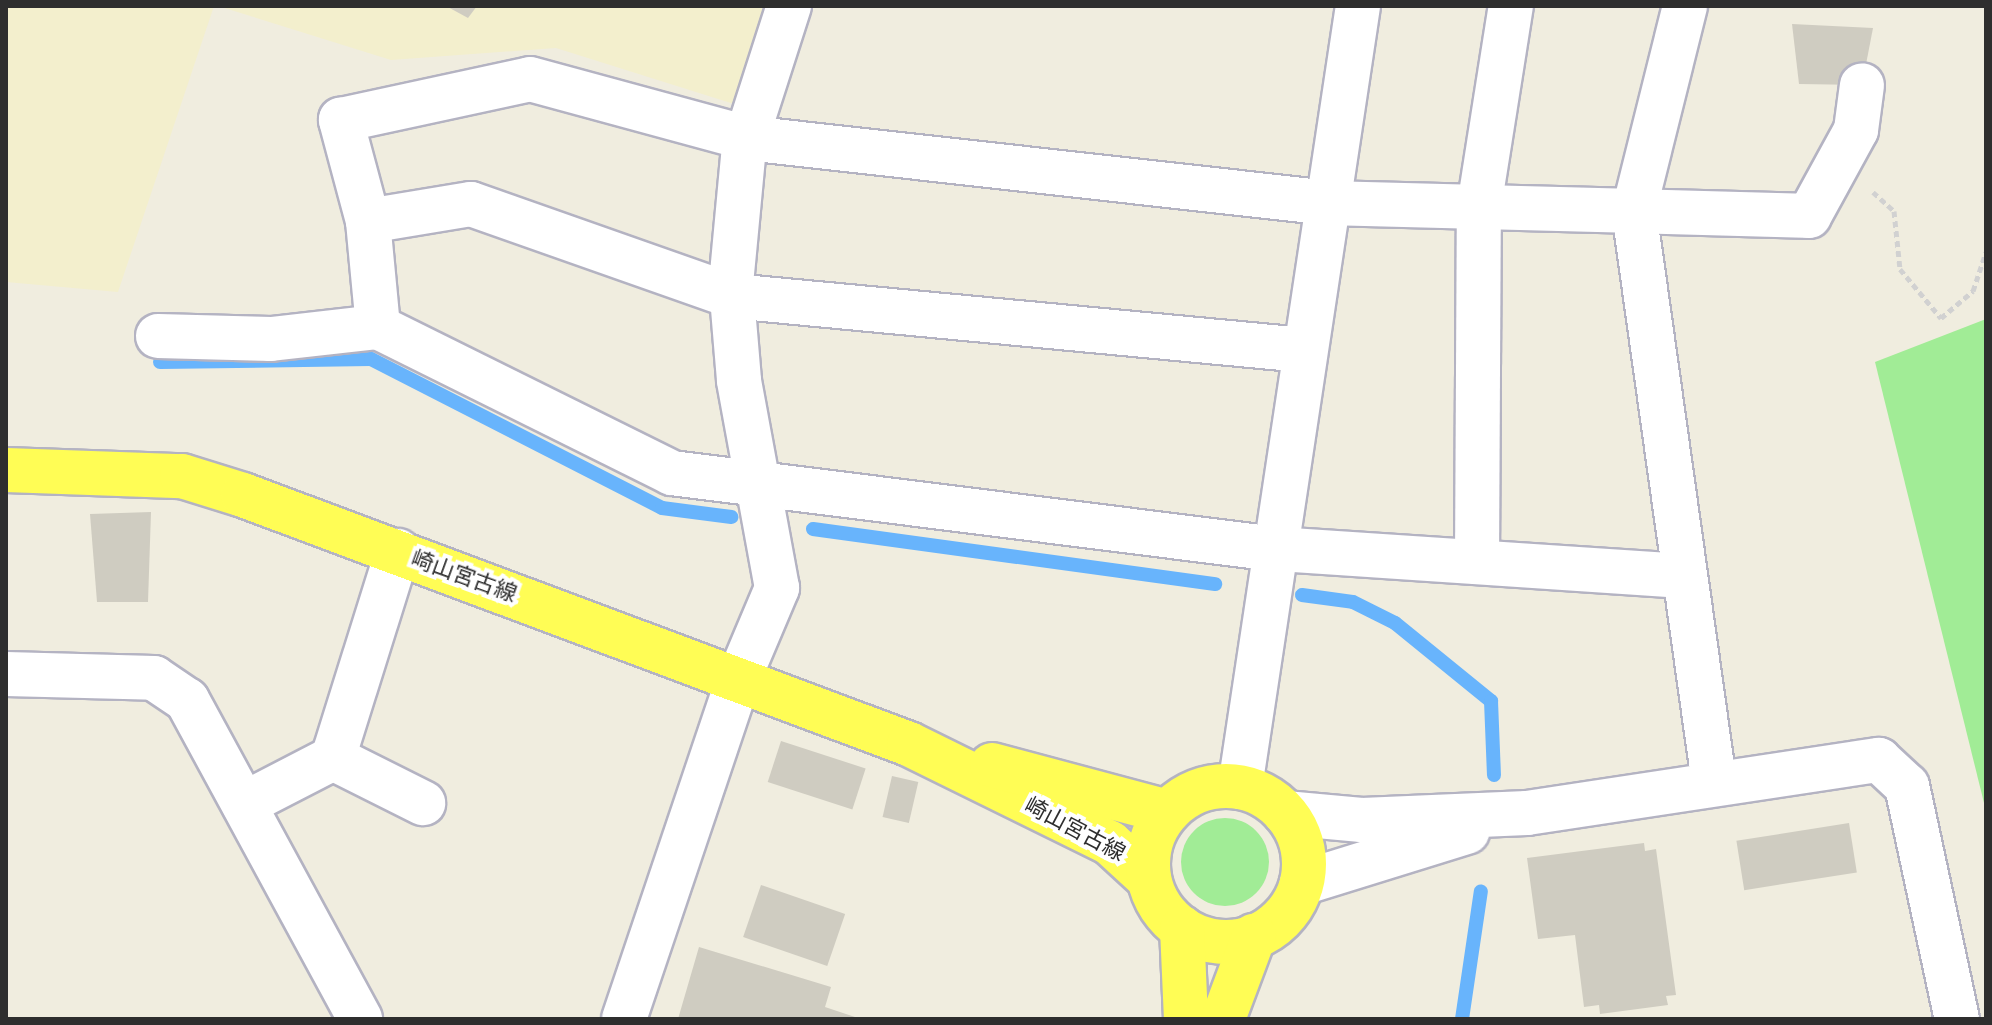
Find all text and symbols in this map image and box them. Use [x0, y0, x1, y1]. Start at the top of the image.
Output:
street label: 崎山宮古線 [408, 545, 520, 607]
street label: 崎山宮古線 [1020, 792, 1130, 866]

